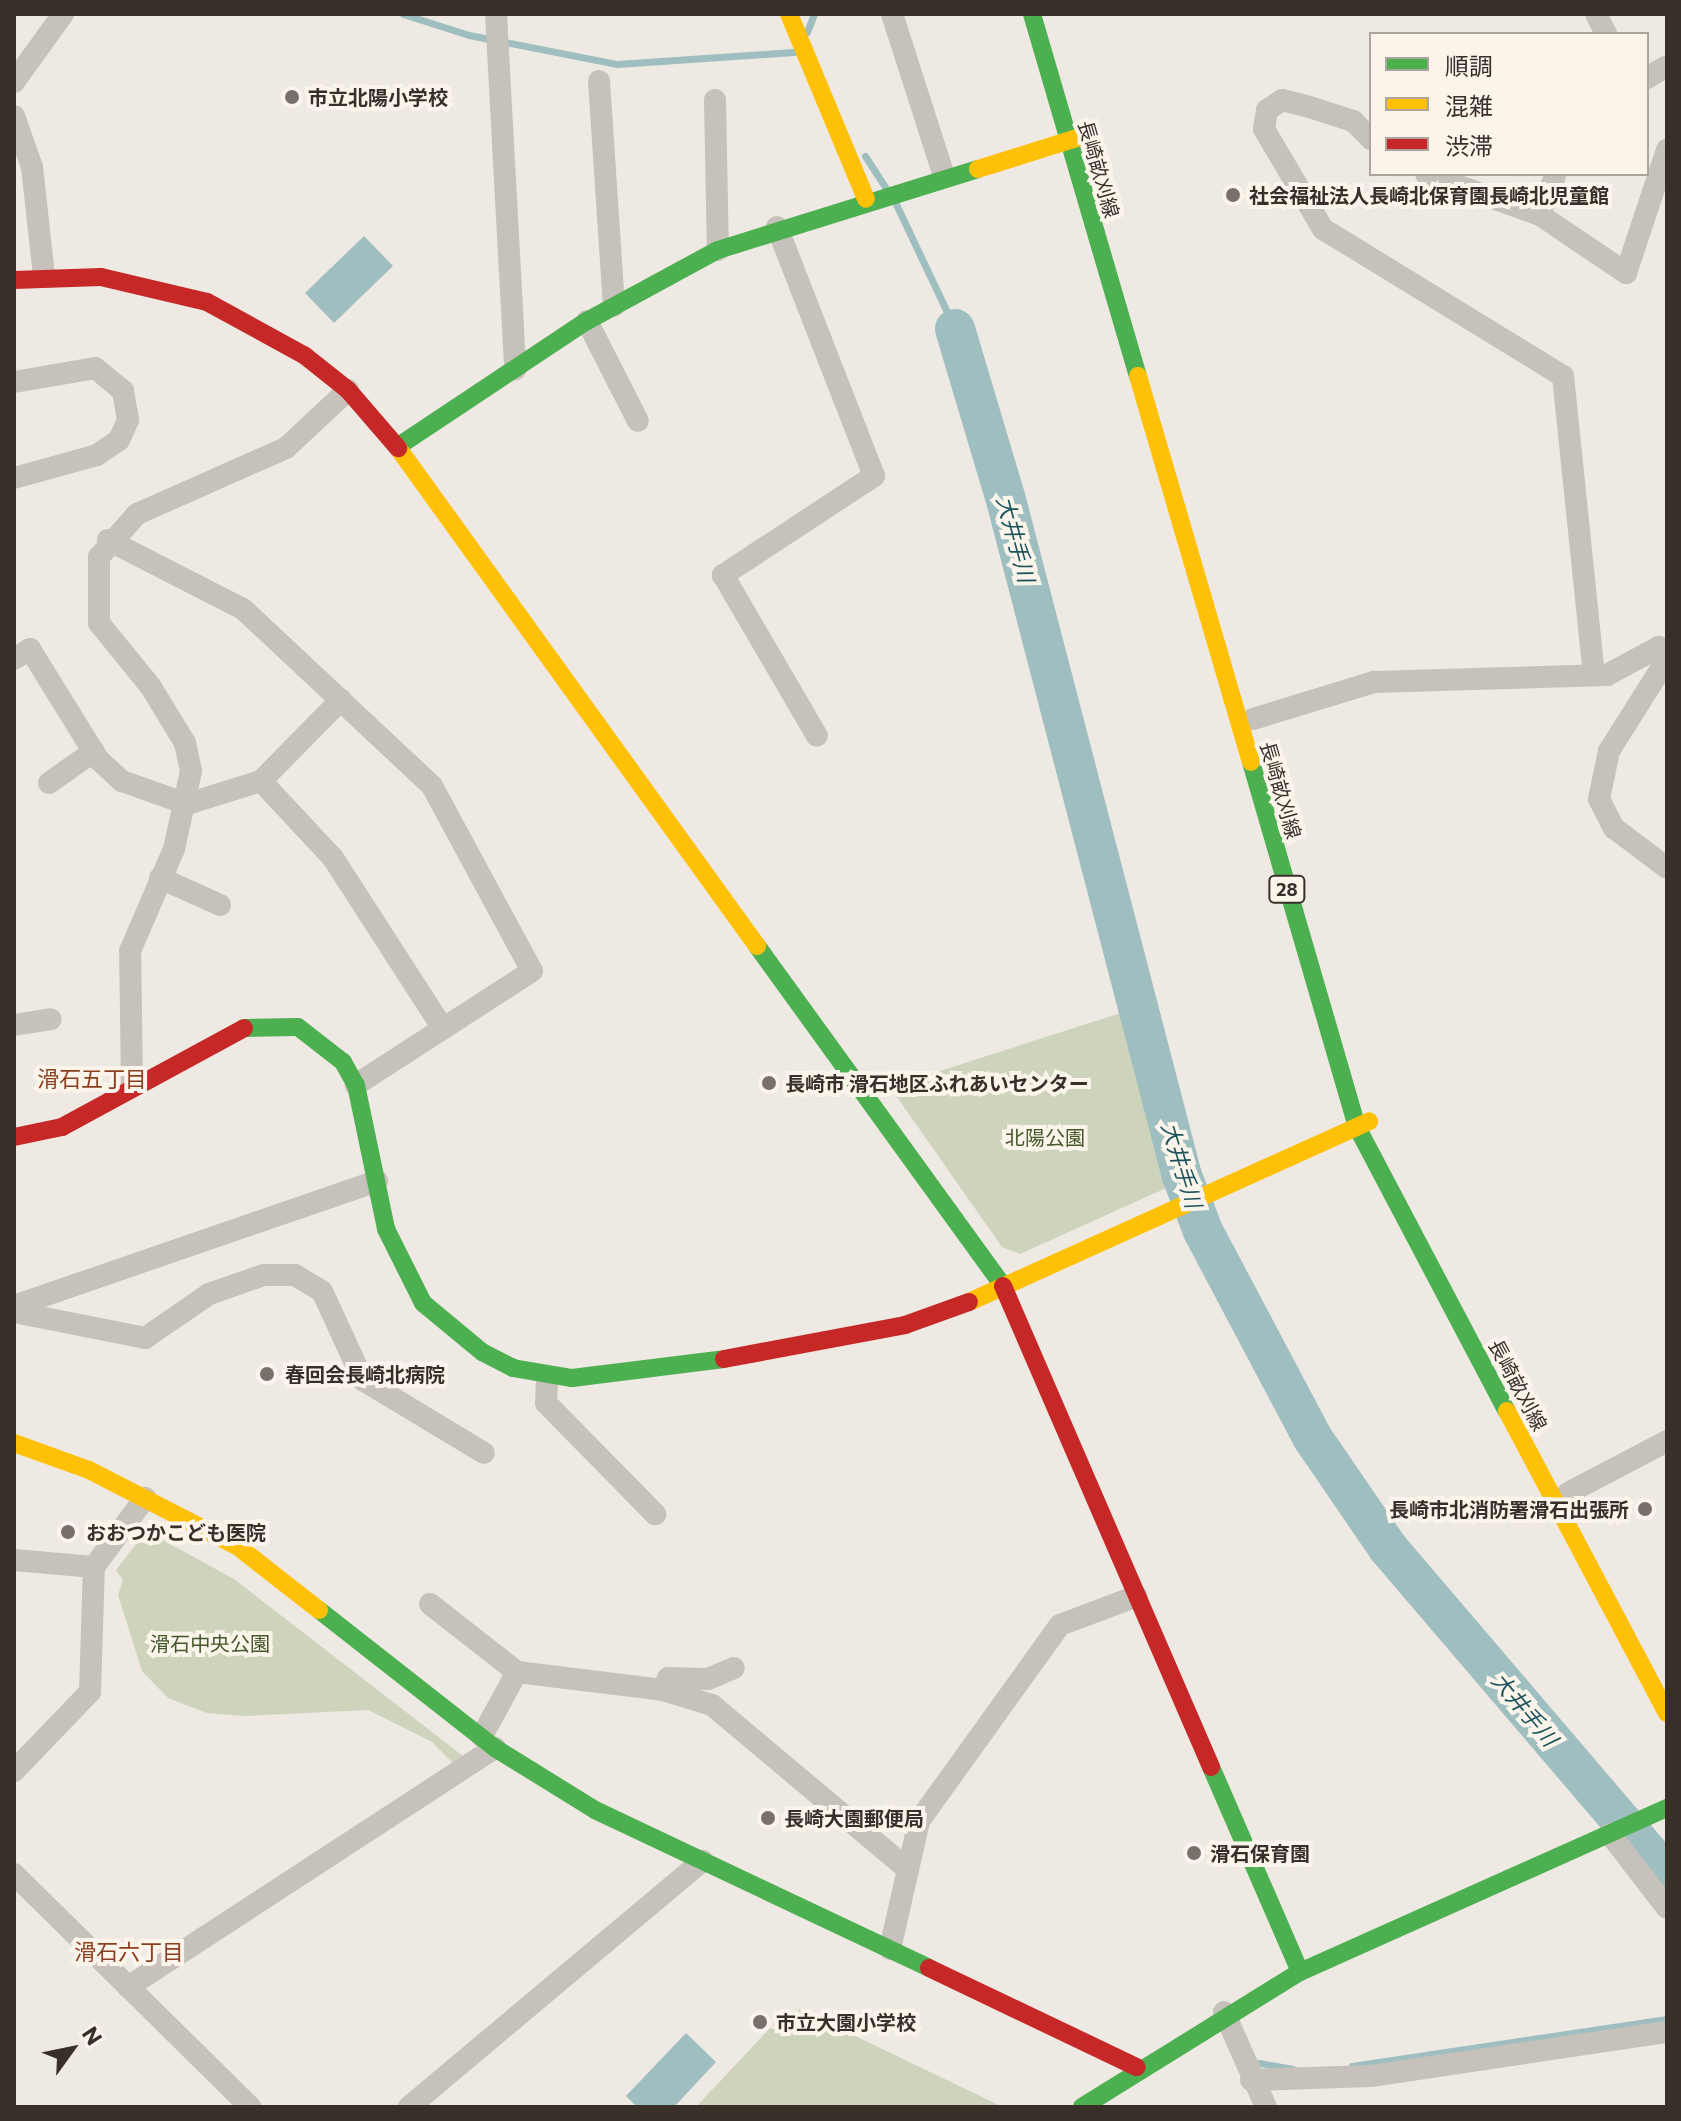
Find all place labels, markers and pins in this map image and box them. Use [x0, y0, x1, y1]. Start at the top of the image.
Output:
place label: 市立北陽小学校 [308, 85, 448, 109]
marker: 市立北陽小学校 [283, 88, 301, 106]
place label: 社会福祉法人長崎北保育園長崎北児童館 [1249, 183, 1609, 207]
marker: 社会福祉法人長崎北保育園長崎北児童館 [1224, 186, 1242, 204]
place label: 長崎市 滑石地区ふれあいセンター [785, 1071, 1089, 1095]
marker: 長崎市 滑石地区ふれあいセンター [760, 1074, 778, 1092]
place label: 春回会長崎北病院 [285, 1362, 445, 1386]
marker: 春回会長崎北病院 [256, 1363, 278, 1385]
place label: 長崎市北消防署滑石出張所 [1389, 1497, 1629, 1521]
marker: 長崎市北消防署滑石出張所 [1636, 1500, 1654, 1518]
place label: おおつかこども医院 [86, 1520, 266, 1544]
marker: おおつかこども医院 [57, 1521, 79, 1543]
place label: 長崎大園郵便局 [784, 1806, 924, 1830]
marker: 長崎大園郵便局 [759, 1809, 777, 1827]
place label: 滑石保育園 [1210, 1841, 1310, 1865]
marker: 滑石保育園 [1185, 1844, 1203, 1862]
place label: 市立大園小学校 [776, 2010, 916, 2034]
marker: 市立大園小学校 [751, 2013, 769, 2031]

